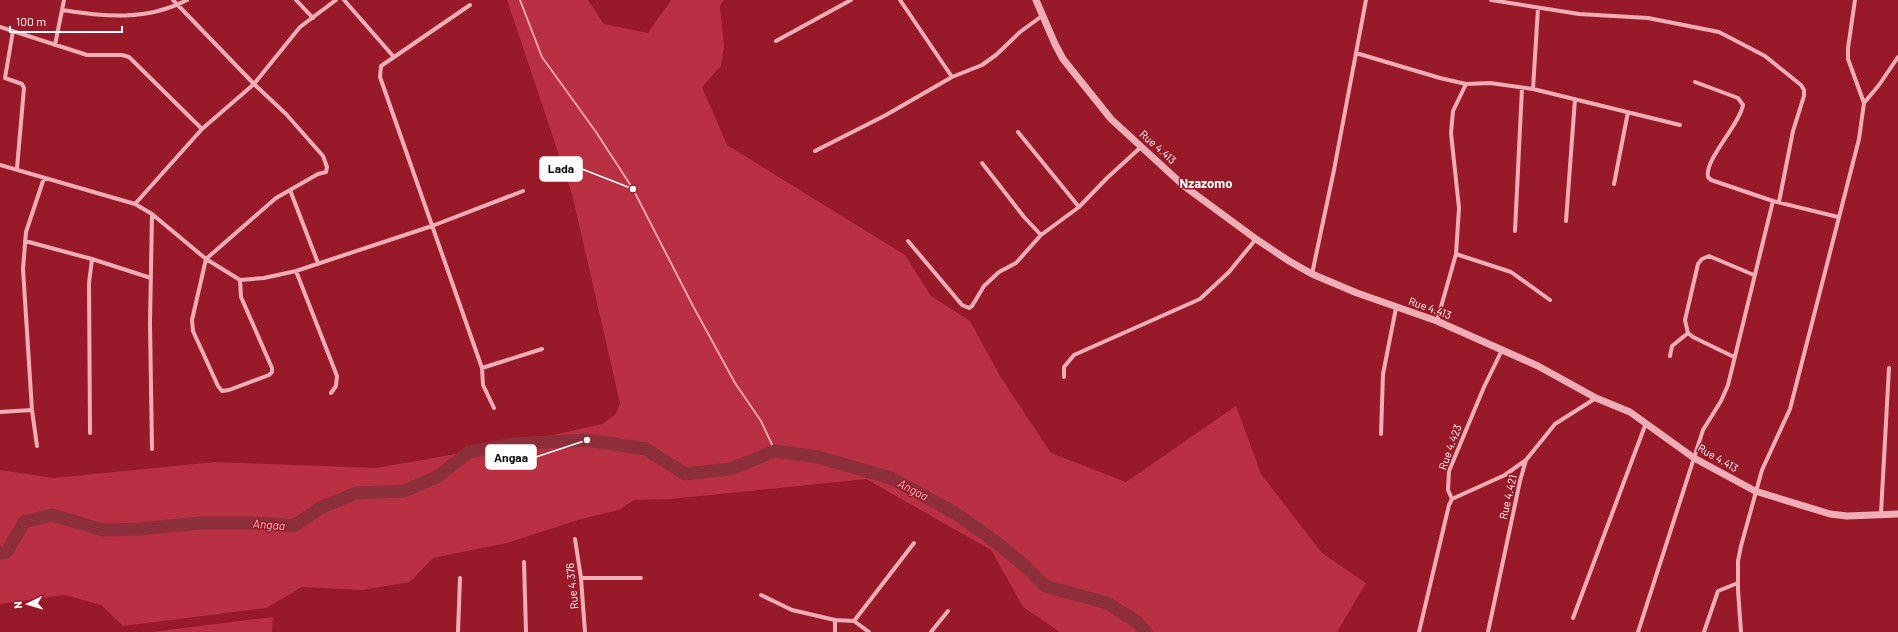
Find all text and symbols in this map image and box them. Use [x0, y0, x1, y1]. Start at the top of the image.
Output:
scale bar [10, 8, 122, 34]
text: 100 m [16, 14, 46, 28]
street label: Rue 4.413 [1137, 127, 1179, 166]
callout: Lada [540, 157, 582, 181]
text: Lada [548, 161, 574, 175]
district label: Nzazomo [1180, 175, 1232, 191]
street label: Rue 4.413 [1407, 294, 1453, 321]
street label: Rue 4.423 [1435, 422, 1464, 471]
street label: Rue 4.413 [1696, 441, 1741, 474]
callout: Angaa [486, 445, 536, 469]
text: Angaa [494, 450, 528, 464]
street label: Rue 4.421 [1496, 473, 1519, 521]
water label: Angaa [896, 475, 931, 503]
water label: Angaa [252, 516, 286, 532]
street label: Rue 4.376 [563, 562, 580, 610]
north arrow [8, 584, 48, 624]
text: N [11, 601, 24, 609]

